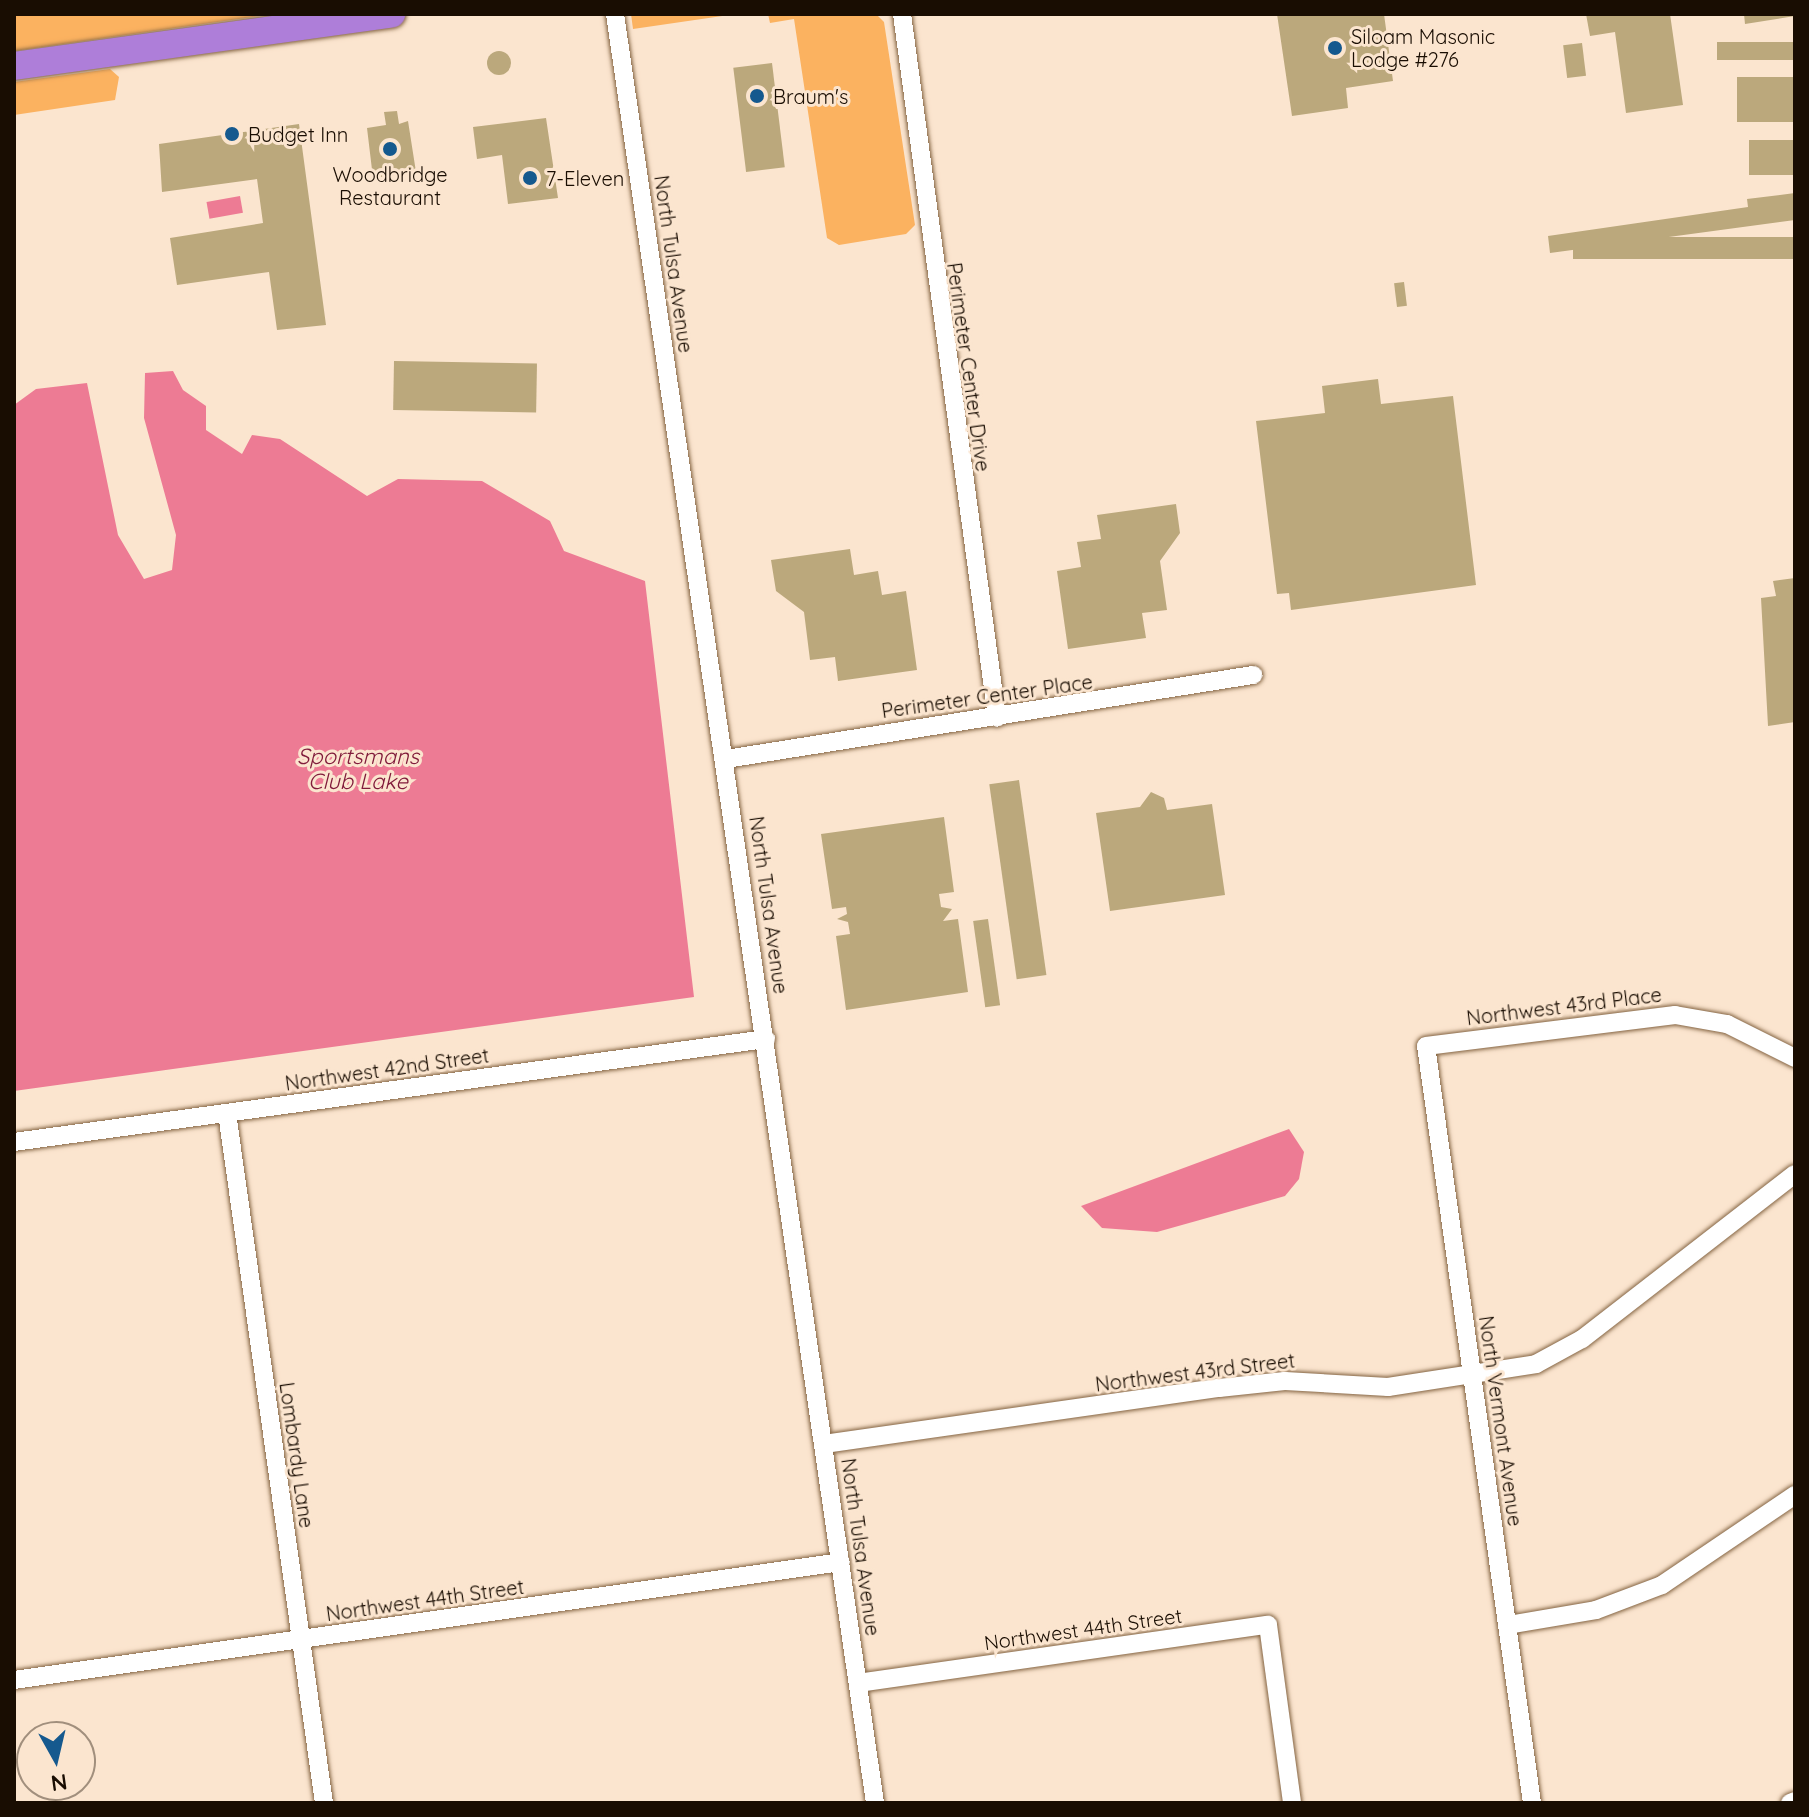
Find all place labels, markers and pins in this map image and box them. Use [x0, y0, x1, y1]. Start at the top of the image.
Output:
place label: Siloam Masonic Lodge #276 [1351, 24, 1495, 71]
marker: Siloam Masonic Lodge #276 [1326, 39, 1344, 57]
place label: Braum's [773, 84, 848, 108]
marker: Braum's [748, 87, 766, 105]
place label: Budget Inn [248, 122, 348, 146]
marker: Budget Inn [223, 125, 241, 143]
marker: Woodbridge Restaurant [381, 140, 399, 158]
place label: Woodbridge Restaurant [333, 162, 447, 209]
place label: 7-Eleven [546, 166, 624, 190]
marker: 7-Eleven [521, 169, 539, 187]

